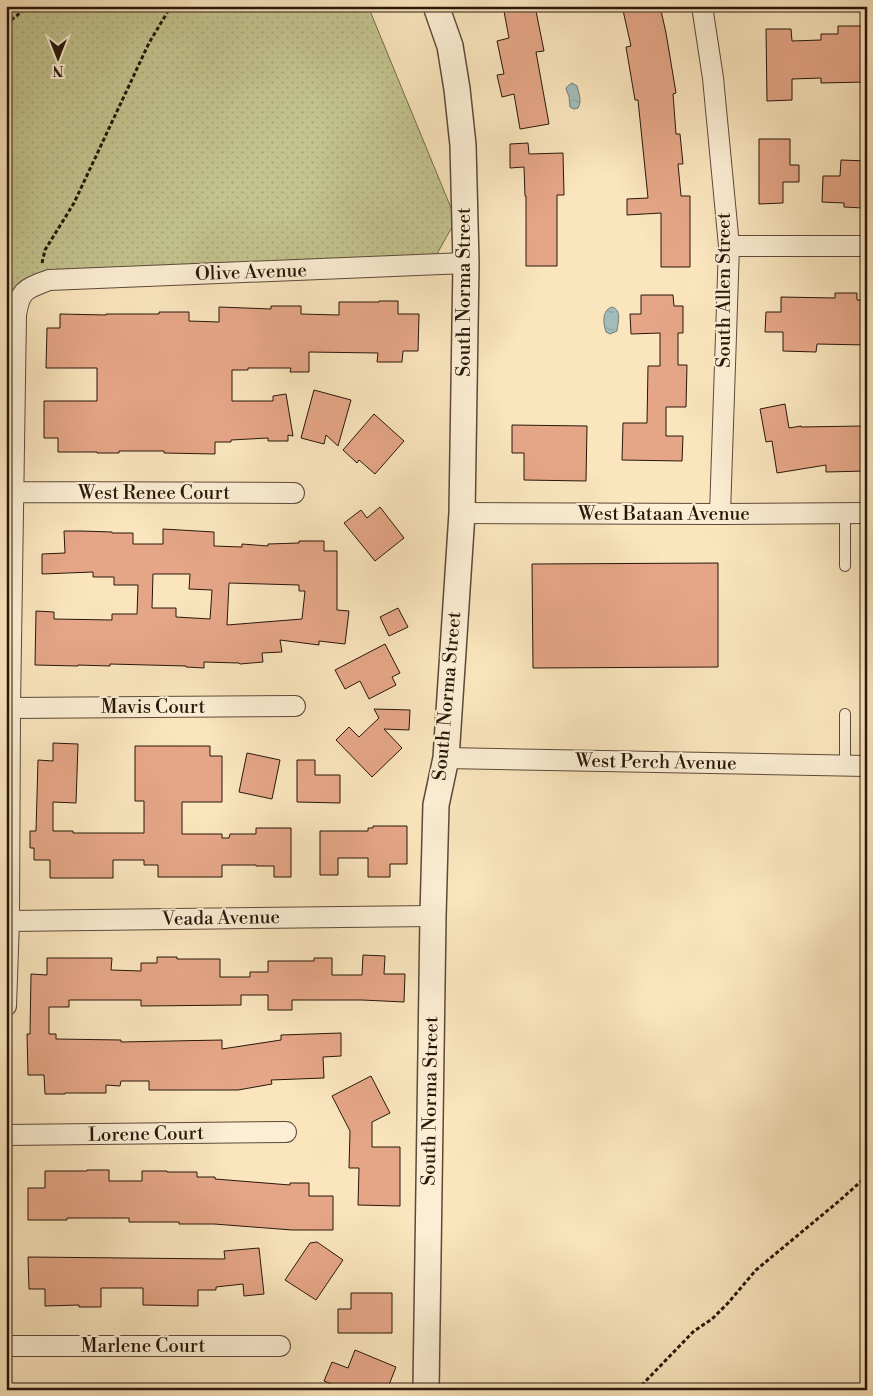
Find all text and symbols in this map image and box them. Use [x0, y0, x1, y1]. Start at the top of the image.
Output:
north arrow [32, 32, 82, 82]
text: N [52, 61, 64, 79]
street label: South Norma Street [452, 207, 476, 377]
street label: South Allen Street [712, 212, 736, 368]
street label: Olive Avenue [195, 258, 307, 286]
street label: West Renee Court [77, 481, 230, 505]
street label: West Bataan Avenue [577, 502, 750, 526]
street label: South Norma Street [428, 610, 466, 782]
street label: Mavis Court [101, 695, 205, 719]
street label: West Perch Avenue [574, 749, 737, 775]
street label: Veada Avenue [161, 905, 280, 931]
street label: South Norma Street [417, 1016, 443, 1186]
street label: Lorene Court [88, 1121, 204, 1147]
street label: Marlene Court [81, 1334, 205, 1358]

